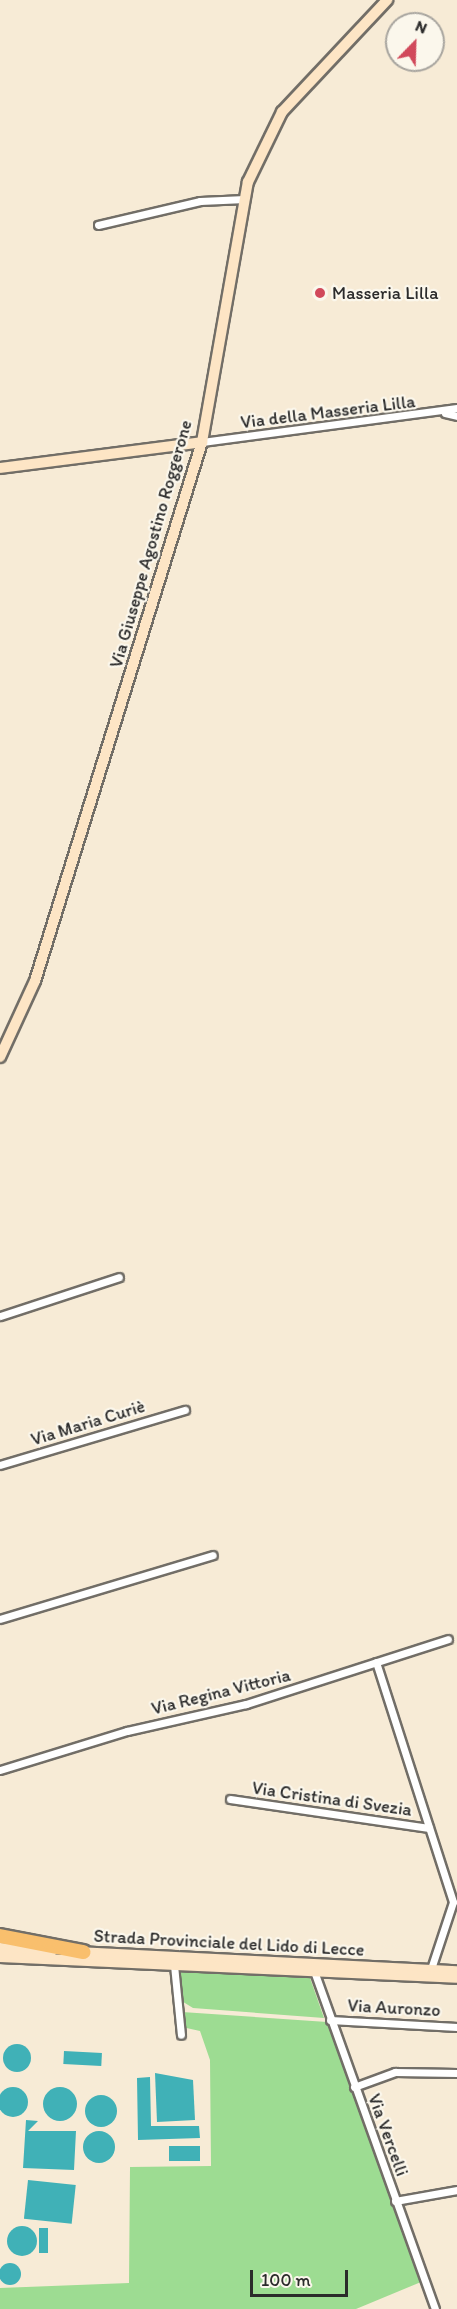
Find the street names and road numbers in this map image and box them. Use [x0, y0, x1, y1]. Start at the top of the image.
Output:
street label: Via della Masseria Lilla [240, 391, 416, 433]
street label: Via Giuseppe Agostino Roggerone [105, 417, 197, 671]
street label: Via Maria Curiè [28, 1395, 148, 1451]
street label: Via Regina Vittoria [149, 1664, 293, 1720]
street label: Via Cristina di Svezia [250, 1777, 414, 1821]
street label: Strada Provinciale del Lido di Lecce [93, 1925, 365, 1961]
street label: Via Auronzo [347, 1995, 441, 2021]
street label: Via Vercelli [363, 2091, 413, 2179]

